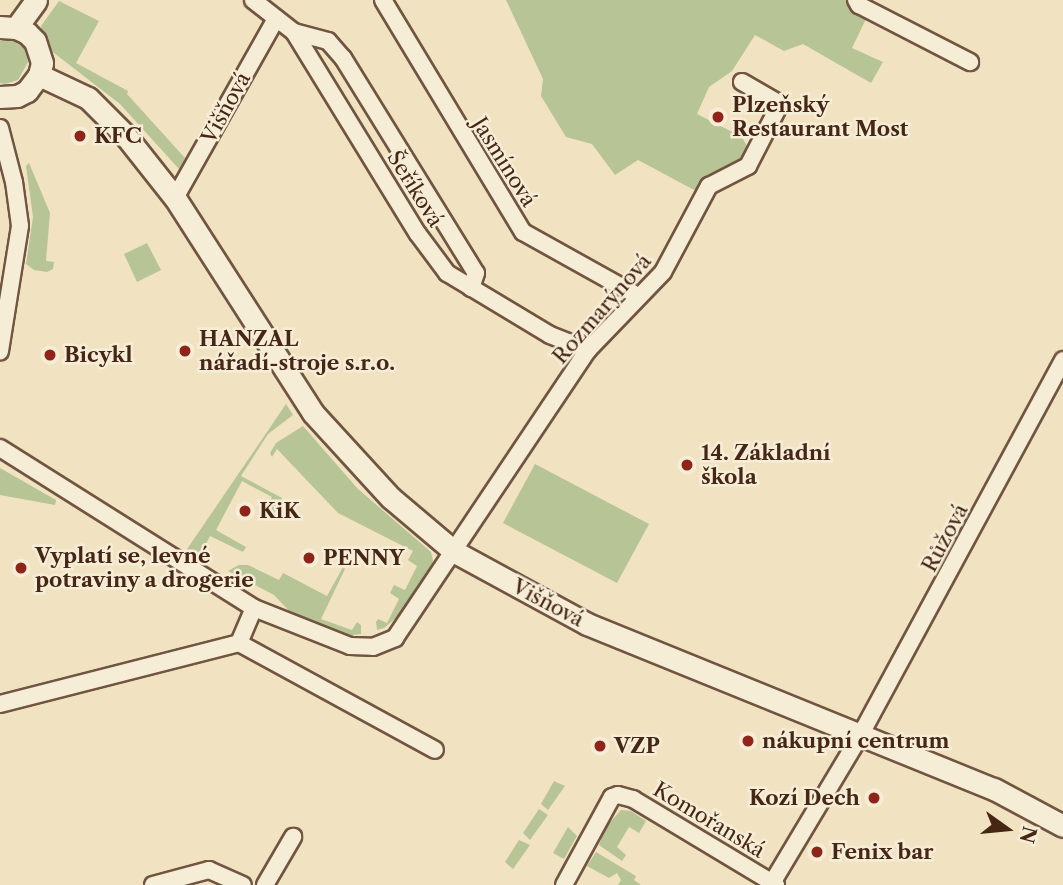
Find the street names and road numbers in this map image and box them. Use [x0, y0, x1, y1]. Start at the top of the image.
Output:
street label: Višňová [196, 68, 256, 148]
street label: Jasmínová [467, 113, 541, 211]
street label: Šeříková [382, 146, 448, 232]
street label: Rozmarýnová [547, 249, 657, 369]
street label: Růžová [917, 500, 973, 576]
street label: Višňová [508, 574, 588, 632]
street label: Komořanská [649, 777, 769, 863]

